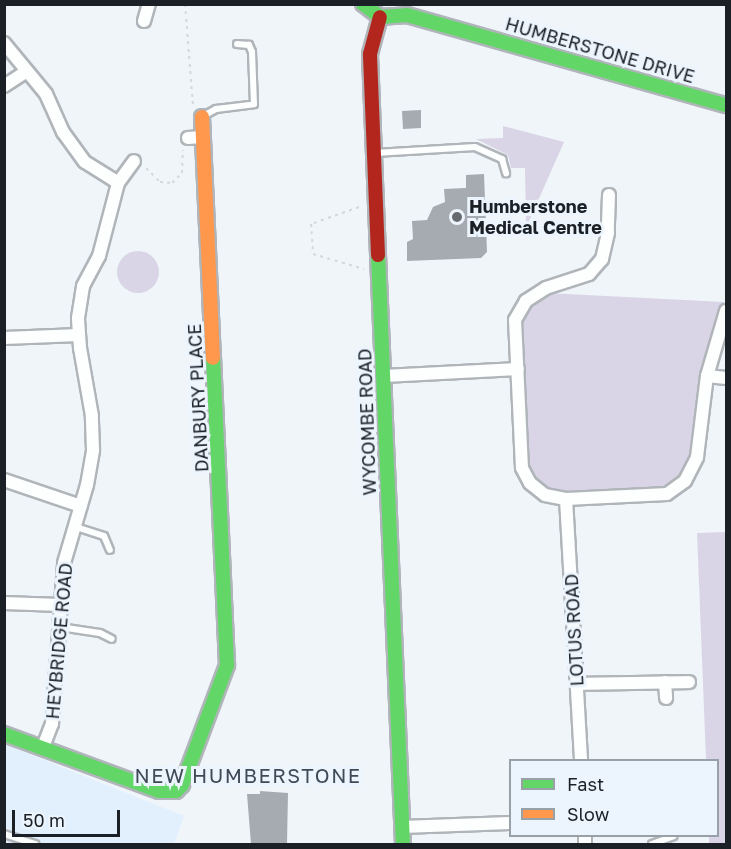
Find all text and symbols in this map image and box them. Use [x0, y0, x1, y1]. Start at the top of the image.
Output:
street label: HUMBERSTONE DRIVE [503, 13, 697, 87]
place label: Humberstone Medical Centre [469, 196, 602, 238]
marker: Humberstone Medical Centre [450, 210, 464, 224]
street label: DANBURY PLACE [183, 323, 213, 473]
street label: WYCOMBE ROAD [354, 348, 380, 496]
street label: HEYBRIDGE ROAD [41, 562, 77, 720]
street label: LOTUS ROAD [560, 573, 588, 687]
legend [509, 759, 719, 837]
district label: NEW HUMBERSTONE [134, 763, 362, 787]
text: Fast [567, 773, 604, 795]
scale bar [15, 798, 123, 836]
text: Slow [567, 803, 609, 825]
text: 50 m [23, 809, 65, 831]

